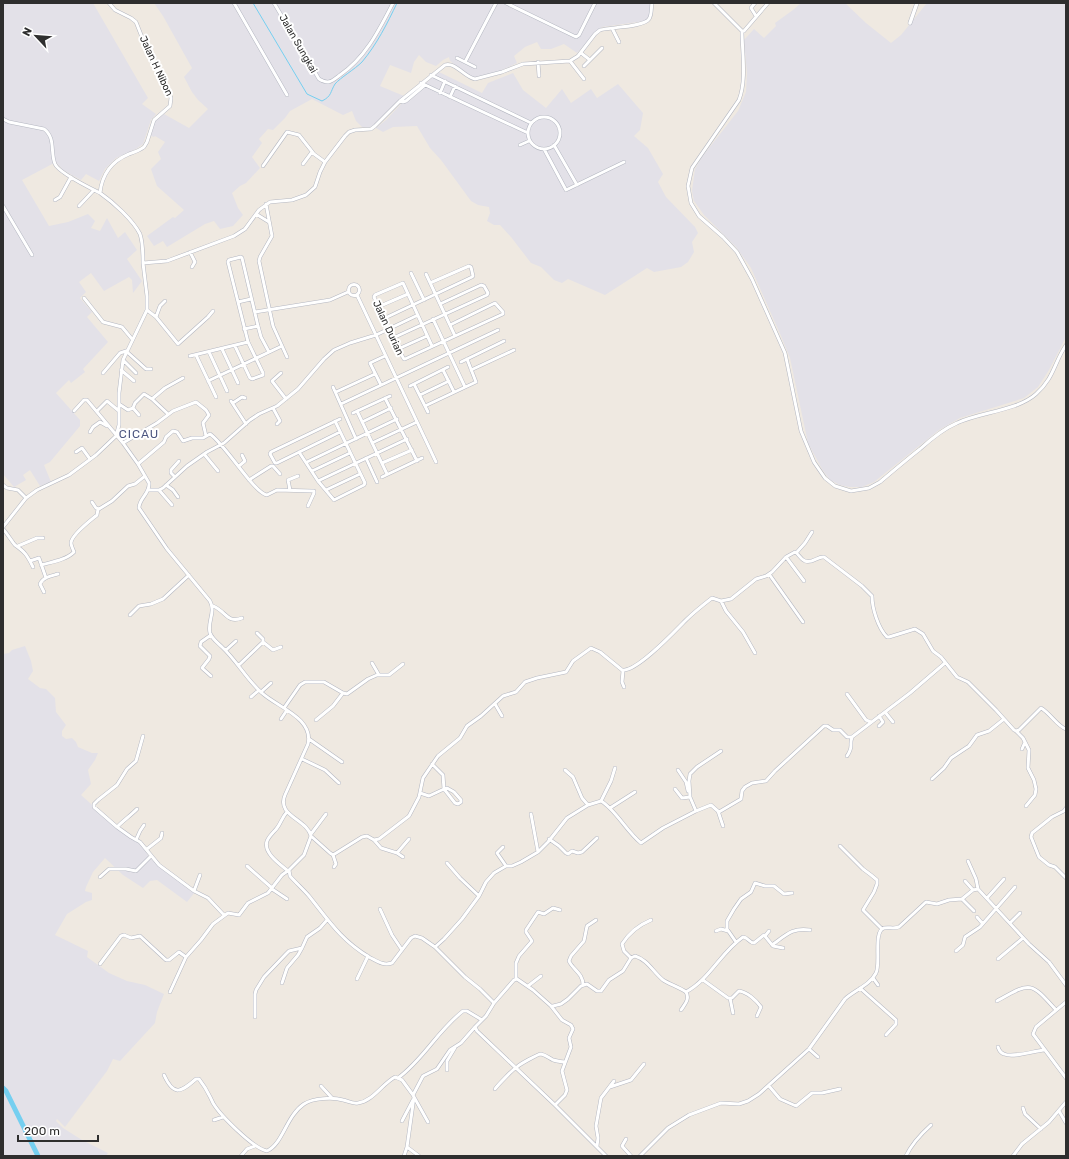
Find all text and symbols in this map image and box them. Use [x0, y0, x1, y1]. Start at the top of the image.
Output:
street label: Jalan Sungkai [276, 13, 320, 75]
north arrow [16, 16, 56, 56]
text: N [20, 25, 35, 38]
street label: Jalan H Nibon [137, 34, 175, 98]
street label: Jalan Durian [370, 299, 406, 357]
district label: CICAU [119, 427, 159, 441]
scale bar [18, 1117, 98, 1143]
text: 200 m [24, 1124, 60, 1138]

